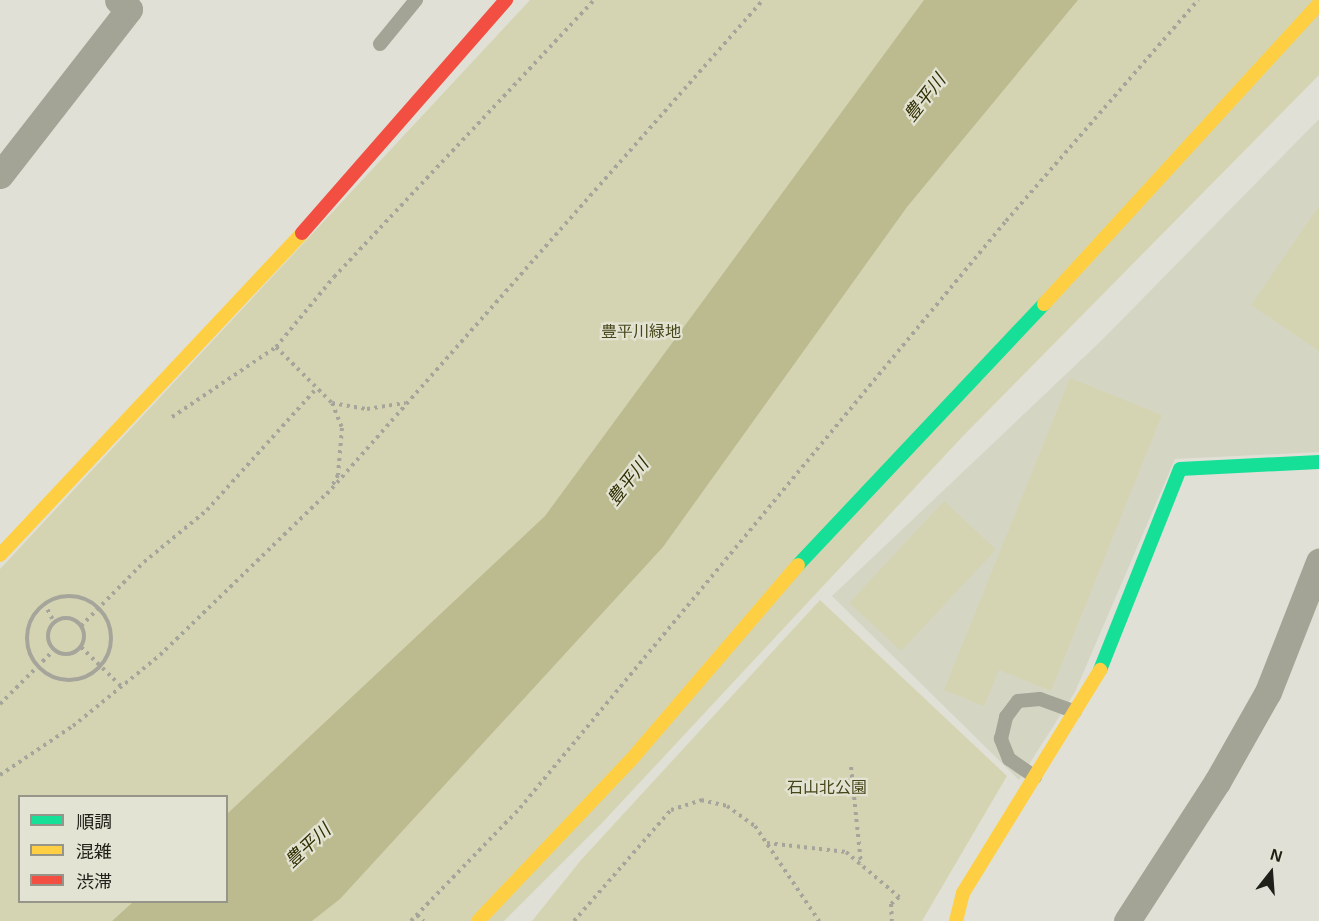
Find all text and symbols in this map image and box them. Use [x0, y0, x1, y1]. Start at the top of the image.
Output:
water label: 豊平川 [900, 70, 950, 126]
park label: 豊平川緑地 [601, 322, 681, 342]
water label: 豊平川 [603, 454, 653, 510]
park label: 石山北公園 [787, 778, 867, 798]
legend [18, 795, 228, 903]
text: 順調 [76, 812, 112, 832]
water label: 豊平川 [281, 820, 335, 872]
text: 混雑 [76, 842, 112, 862]
north arrow [1241, 843, 1301, 903]
text: N [1268, 845, 1284, 865]
text: 渋滞 [76, 872, 112, 892]

